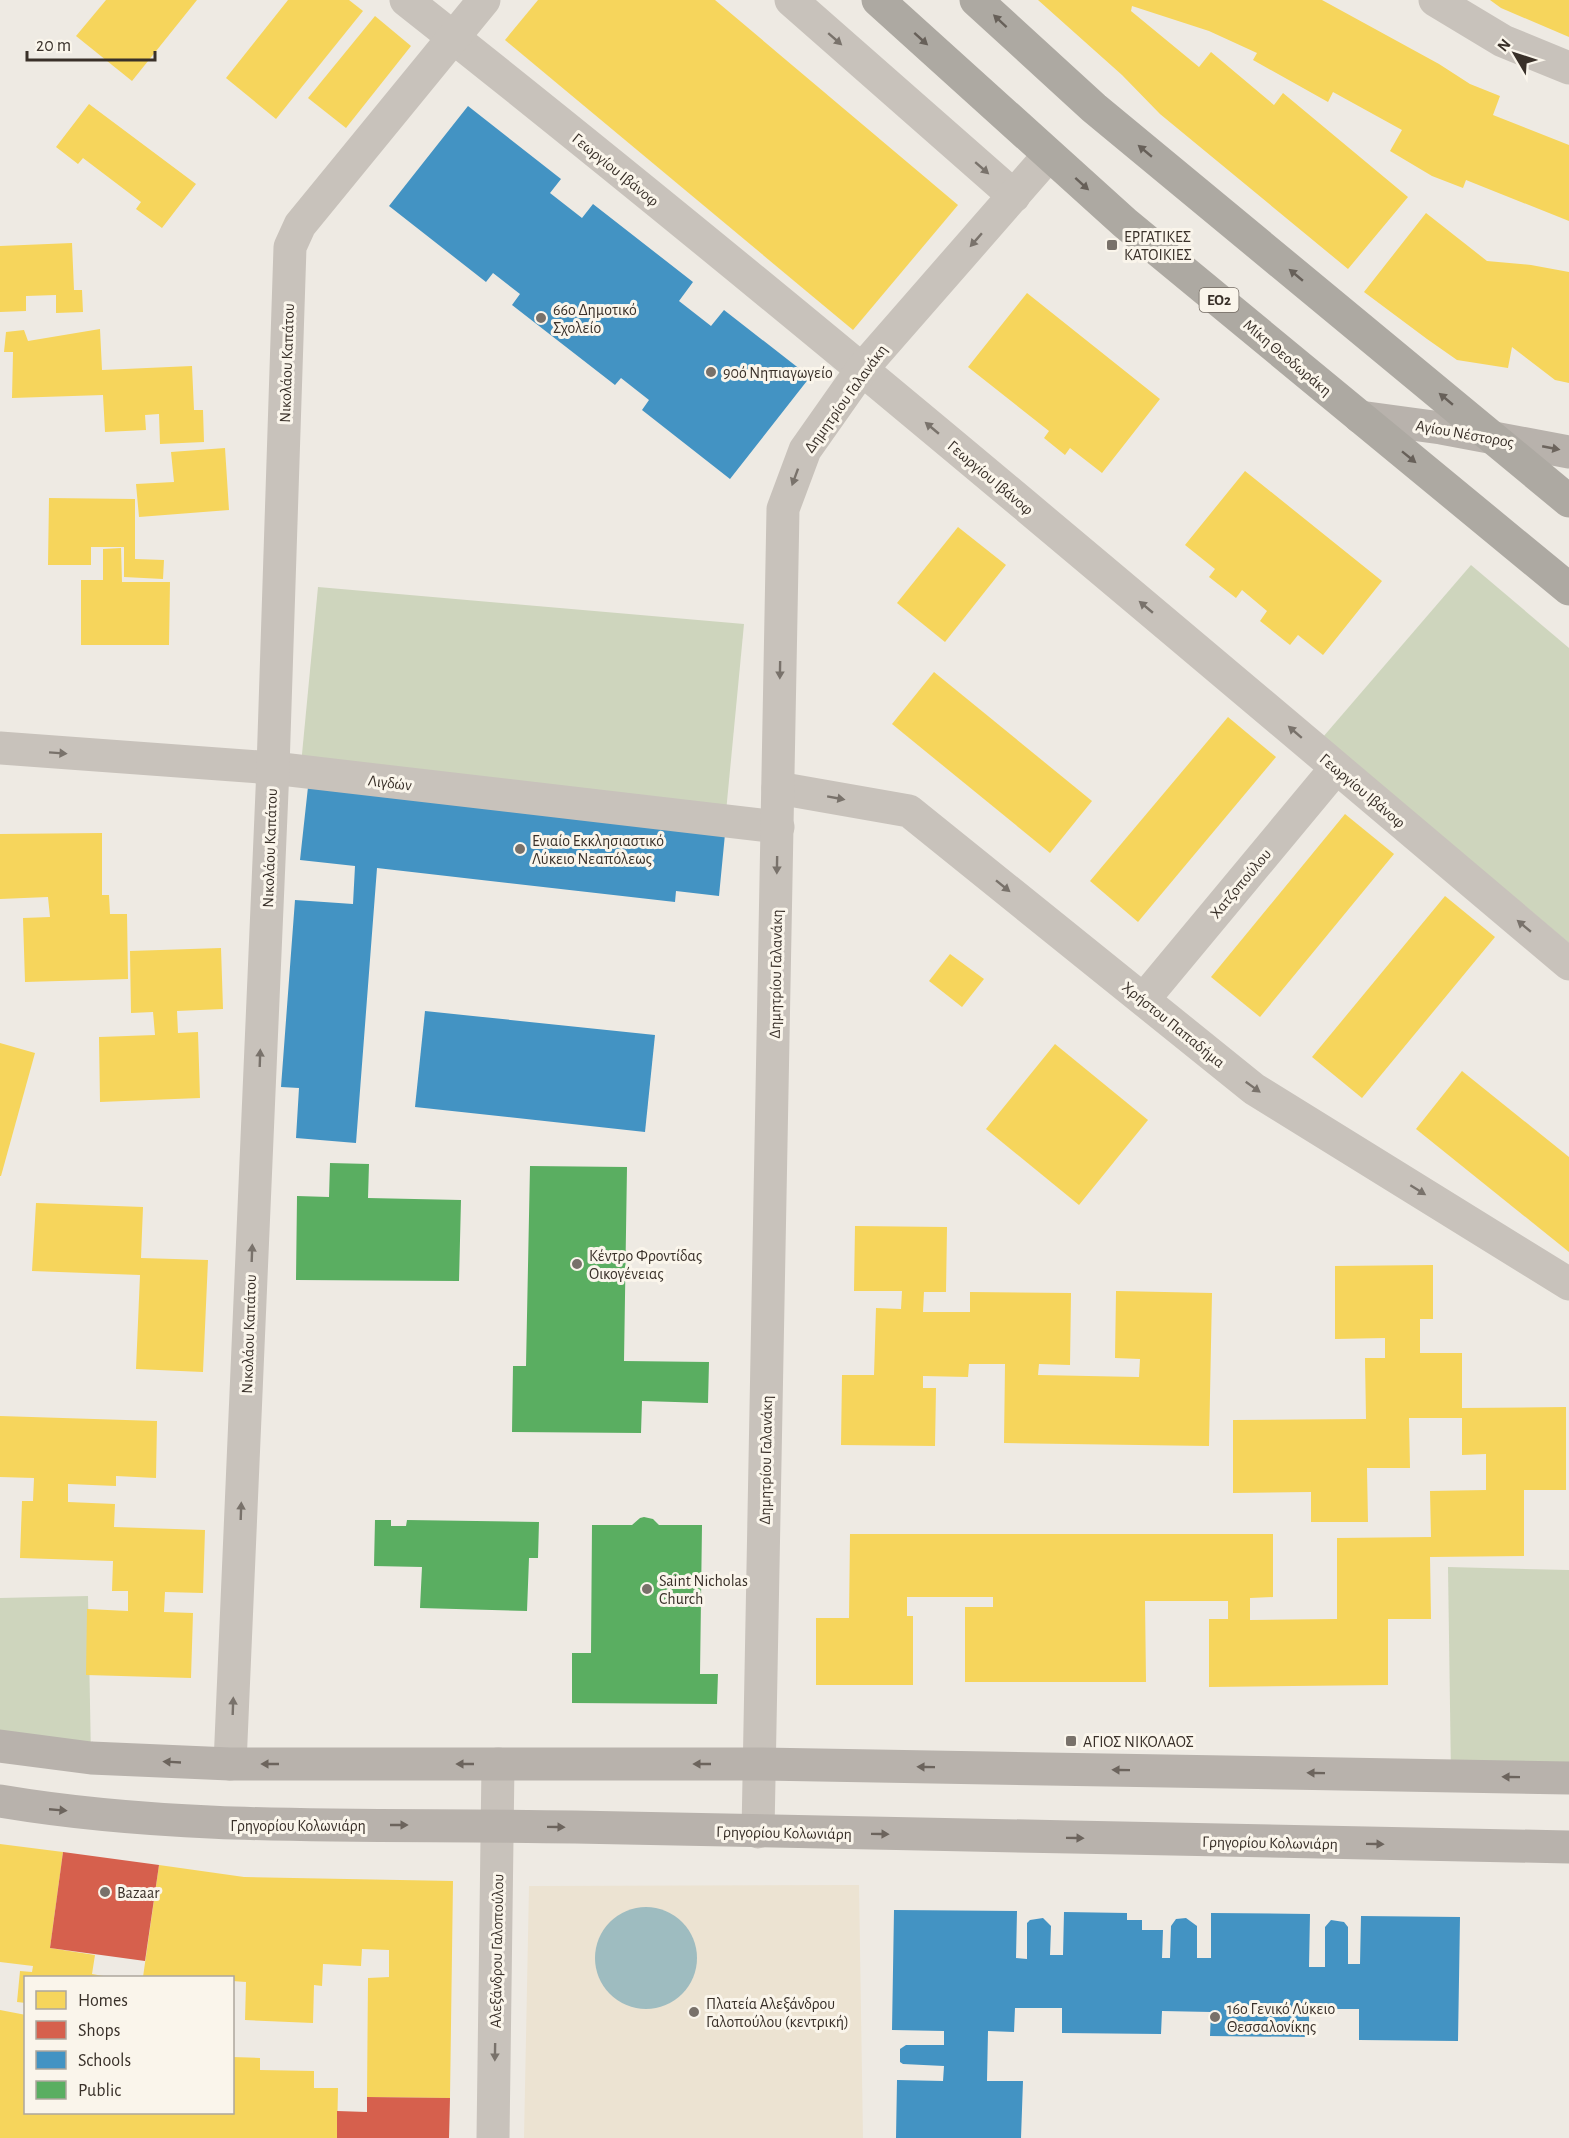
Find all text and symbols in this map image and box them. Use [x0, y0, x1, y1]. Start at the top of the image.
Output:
one-way arrow [993, 15, 1007, 29]
scale bar [27, 24, 154, 62]
north arrow [1485, 24, 1545, 84]
one-way arrow [827, 32, 842, 45]
one-way arrow [913, 32, 928, 45]
text: N [1494, 36, 1514, 55]
text: 20 m [36, 37, 71, 55]
street label: Γεωργίου Ιβάνοφ [569, 130, 662, 209]
one-way arrow [1138, 145, 1153, 158]
one-way arrow [974, 161, 990, 174]
one-way arrow [1074, 177, 1089, 191]
place label: ΕΡΓΑΤΙΚΕΣ ΚΑΤΟΙΚΙΕΣ [1124, 229, 1192, 263]
one-way arrow [969, 232, 982, 248]
marker: ΕΡΓΑΤΙΚΕΣ ΚΑΤΟΙΚΙΕΣ [1105, 238, 1119, 252]
one-way arrow [1288, 270, 1303, 282]
road number: ΕΟ2 [1200, 288, 1238, 312]
place label: 66ο Δημοτικό Σχολείο [553, 302, 637, 336]
street label: Νικολάου Καπάτου [277, 303, 297, 423]
marker: 66ο Δημοτικό Σχολείο [534, 311, 548, 325]
street label: Μίκη Θεοδωράκη [1240, 316, 1334, 399]
street label: Δημητρίου Γαλανάκη [801, 342, 890, 456]
marker: 90ό Νηπιαγωγείο [704, 365, 718, 379]
place label: 90ό Νηπιαγωγείο [723, 365, 833, 381]
one-way arrow [1438, 393, 1454, 406]
street label: Αγίου Νέστορος [1414, 417, 1515, 451]
one-way arrow [925, 422, 940, 435]
street label: Γεωργίου Ιβάνοφ [945, 438, 1036, 518]
one-way arrow [1541, 444, 1560, 453]
one-way arrow [1401, 450, 1417, 463]
one-way arrow [789, 468, 799, 486]
one-way arrow [1138, 600, 1154, 613]
one-way arrow [775, 661, 785, 680]
one-way arrow [1287, 726, 1303, 739]
one-way arrow [49, 748, 68, 757]
street label: Γεωργίου Ιβάνοφ [1317, 751, 1408, 831]
street label: Λιγδών [367, 772, 413, 794]
street label: Νικολάου Καπάτου [260, 788, 280, 908]
one-way arrow [826, 794, 845, 803]
place label: Ενιαίο Εκκλησιαστικό Λύκειο Νεαπόλεως [532, 833, 664, 868]
marker: Ενιαίο Εκκλησιαστικό Λύκειο Νεαπόλεως [513, 842, 527, 856]
street label: Χατζοπούλου [1207, 846, 1274, 921]
one-way arrow [773, 856, 782, 875]
one-way arrow [995, 879, 1011, 892]
street label: Δημητρίου Γαλανάκη [767, 909, 785, 1039]
one-way arrow [1516, 920, 1532, 933]
street label: Χρήστου Παπαδήμα [1119, 979, 1228, 1071]
one-way arrow [256, 1049, 265, 1068]
one-way arrow [1245, 1081, 1261, 1093]
one-way arrow [1410, 1185, 1426, 1196]
one-way arrow [247, 1244, 256, 1263]
place label: Κέντρο Φροντίδας Οικογένειας [589, 1248, 702, 1283]
marker: Κέντρο Φροντίδας Οικογένειας [570, 1257, 584, 1271]
street label: Νικολάου Καπάτου [239, 1274, 259, 1394]
street label: Δημητρίου Γαλανάκη [757, 1395, 775, 1525]
one-way arrow [236, 1501, 245, 1520]
place label: Saint Nicholas Church [659, 1573, 748, 1607]
marker: Saint Nicholas Church [640, 1582, 654, 1596]
one-way arrow [228, 1696, 237, 1715]
marker: ΑΓΙΟΣ ΝΙΚΟΛΑΟΣ [1064, 1734, 1078, 1748]
place label: ΑΓΙΟΣ ΝΙΚΟΛΑΟΣ [1083, 1734, 1194, 1750]
one-way arrow [162, 1757, 181, 1766]
one-way arrow [260, 1759, 279, 1769]
one-way arrow [455, 1759, 474, 1769]
one-way arrow [692, 1759, 711, 1769]
one-way arrow [916, 1762, 935, 1771]
one-way arrow [1111, 1765, 1130, 1775]
one-way arrow [1306, 1769, 1325, 1778]
one-way arrow [1501, 1772, 1520, 1782]
one-way arrow [48, 1805, 67, 1815]
street label: Γρηγορίου Κολωνιάρη [230, 1818, 366, 1834]
one-way arrow [390, 1820, 409, 1830]
one-way arrow [547, 1822, 566, 1832]
street label: Γρηγορίου Κολωνιάρη [716, 1824, 852, 1842]
one-way arrow [870, 1829, 889, 1839]
one-way arrow [1065, 1833, 1084, 1843]
street label: Γρηγορίου Κολωνιάρη [1202, 1834, 1338, 1852]
one-way arrow [1365, 1839, 1384, 1848]
street label: Αλεξάνδρου Γαλοπούλου [488, 1874, 506, 2028]
marker: Bazaar [98, 1885, 112, 1899]
place label: Bazaar [117, 1885, 160, 1901]
legend [24, 1976, 234, 2114]
text: Homes [78, 1992, 128, 2010]
place label: Πλατεία Αλεξάνδρου Γαλοπούλου (κεντρική) [706, 1996, 849, 2030]
place label: 16ο Γενικό Λύκειο Θεσσαλονίκης [1227, 2001, 1335, 2036]
marker: Πλατεία Αλεξάνδρου Γαλοπούλου (κεντρική) [687, 2005, 701, 2019]
marker: 16ο Γενικό Λύκειο Θεσσαλονίκης [1208, 2010, 1222, 2024]
text: Shops [78, 2022, 120, 2040]
one-way arrow [490, 2043, 499, 2062]
text: Schools [78, 2052, 131, 2070]
text: Public [78, 2082, 121, 2100]

